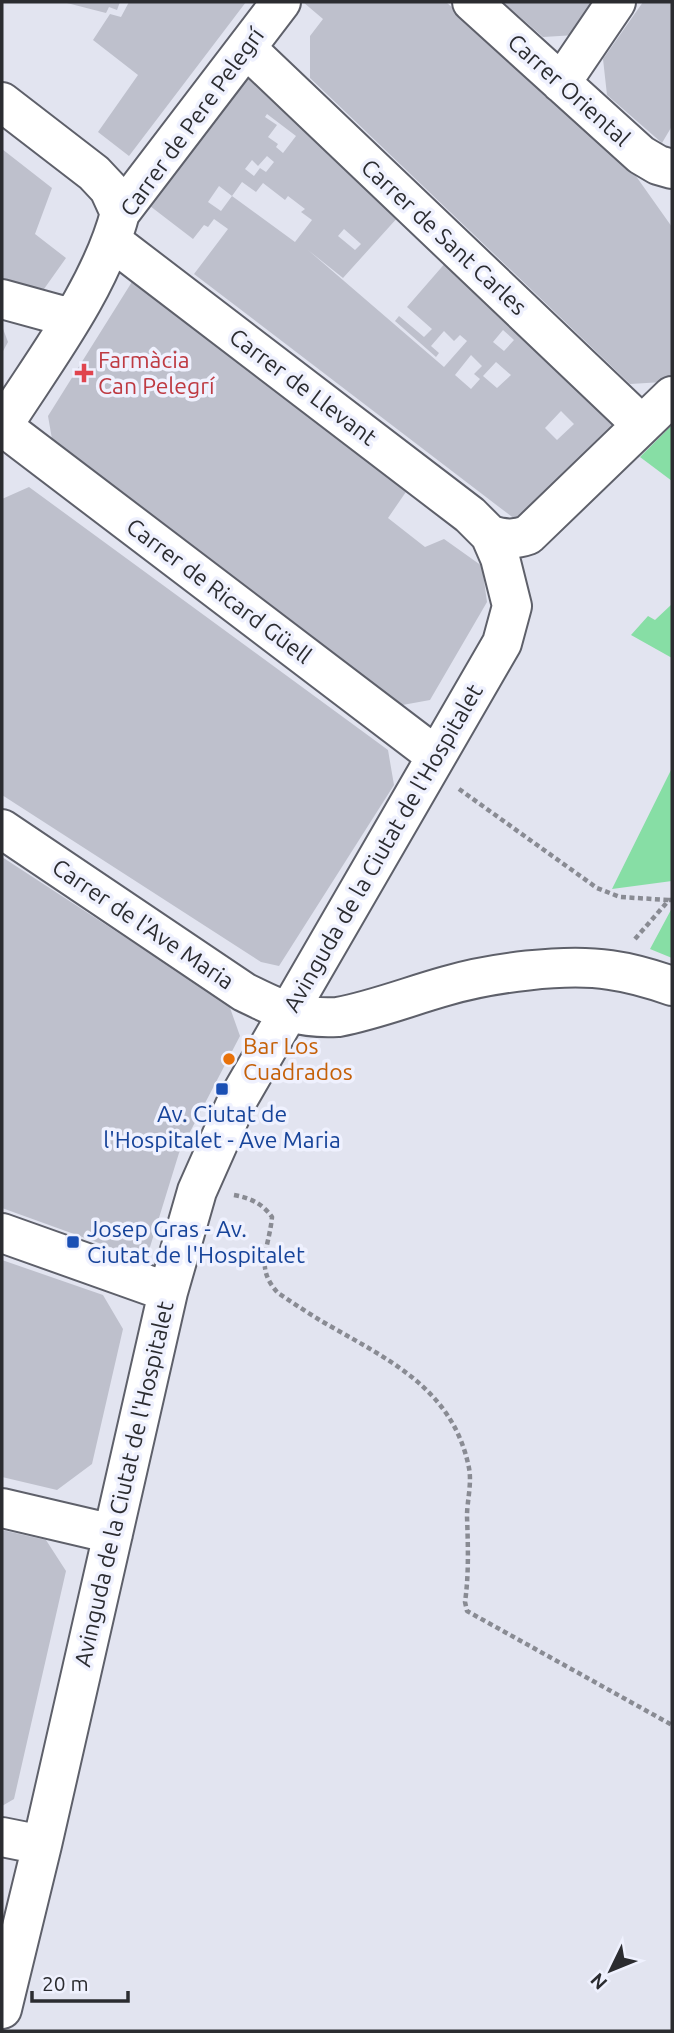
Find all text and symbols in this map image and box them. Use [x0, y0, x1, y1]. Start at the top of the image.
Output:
street label: Carrer de Pere Pelegrí [115, 22, 268, 221]
street label: Carrer Oriental [503, 29, 635, 151]
street label: Carrer de Sant Carles [357, 154, 532, 319]
street label: Carrer de Llevant [225, 323, 382, 450]
place label: Farmàcia Can Pelegrí [98, 347, 215, 398]
marker: Farmàcia Can Pelegrí [76, 365, 92, 381]
street label: Carrer de Ricard Güell [122, 513, 316, 668]
street label: Avinguda de la Ciutat de l'Hospitalet [278, 680, 487, 1016]
street label: Carrer de l'Ave Maria [48, 854, 239, 994]
place label: Bar Los Cuadrados [243, 1033, 353, 1084]
marker: Bar Los Cuadrados [221, 1051, 237, 1067]
marker: Av. Ciutat de l'Hospitalet - Ave Maria [214, 1081, 230, 1097]
place label: Av. Ciutat de l'Hospitalet - Ave Maria [103, 1101, 341, 1152]
place label: Josep Gras - Av. Ciutat de l'Hospitalet [87, 1216, 305, 1267]
marker: Josep Gras - Av. Ciutat de l'Hospitalet [65, 1234, 81, 1250]
street label: Avinguda de la Ciutat de l'Hospitalet [69, 1299, 178, 1669]
north arrow [576, 1935, 646, 2005]
scale bar [32, 1960, 128, 2004]
text: N [586, 1969, 611, 1994]
text: 20 m [42, 1971, 89, 1995]

